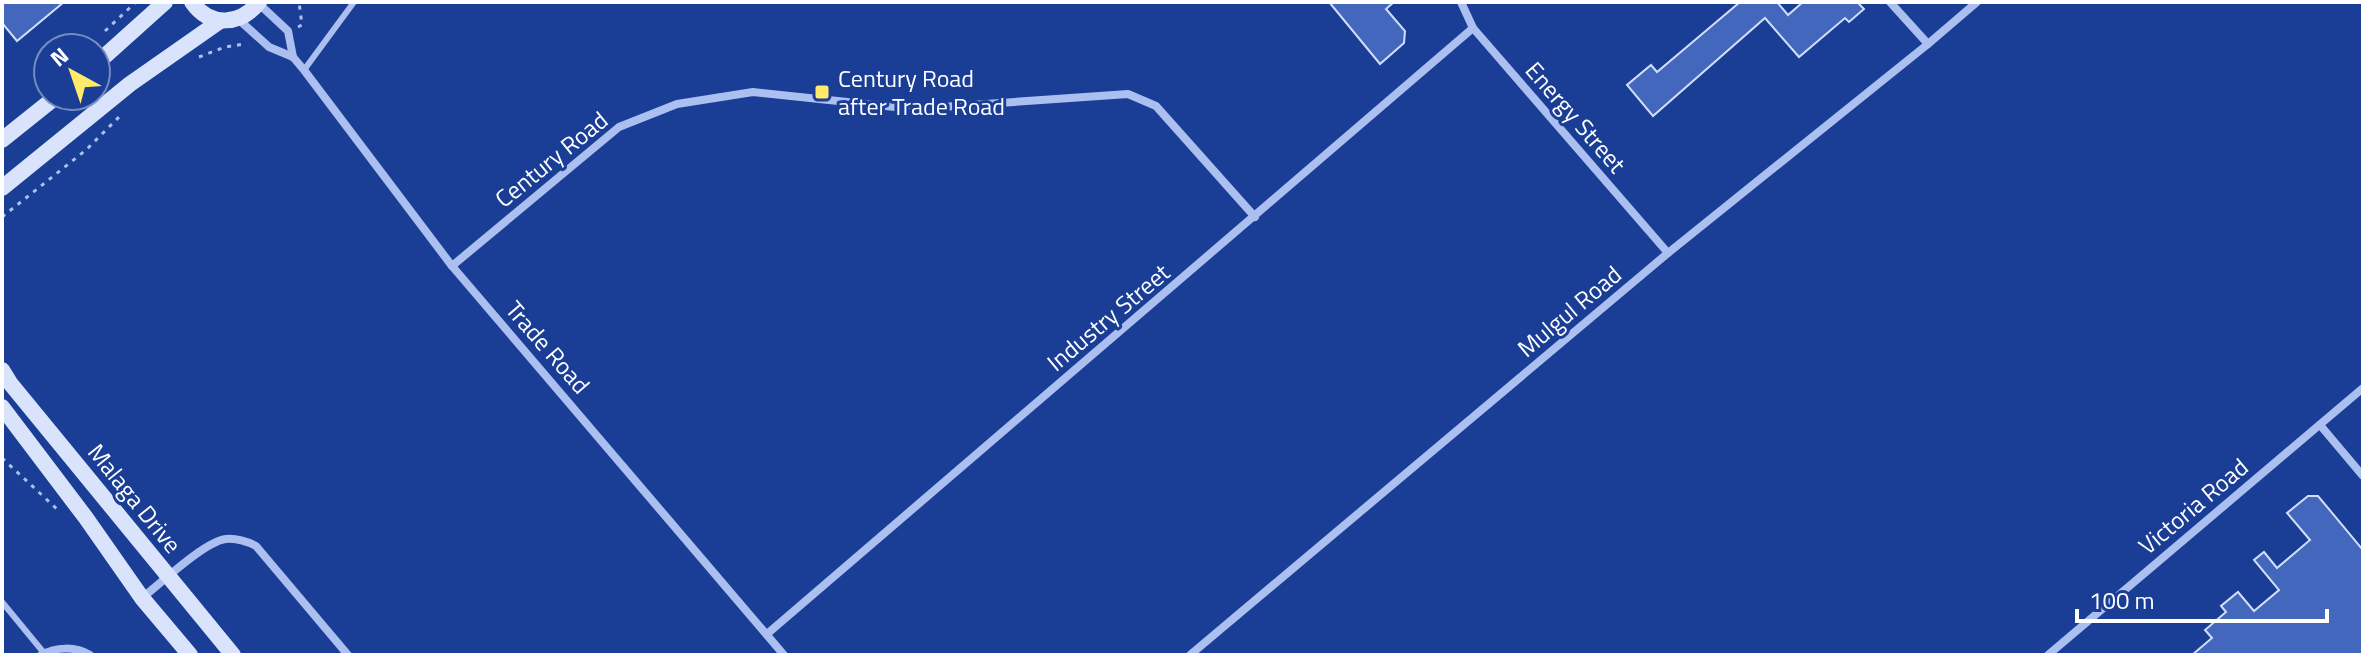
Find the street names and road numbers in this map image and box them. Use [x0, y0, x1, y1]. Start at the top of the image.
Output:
street label: Energy Street [1517, 53, 1635, 181]
street label: Century Road [487, 102, 615, 216]
street label: Industry Street [1039, 254, 1178, 379]
street label: Mulgul Road [1509, 257, 1629, 365]
street label: Trade Road [497, 293, 599, 401]
street label: Malaga Drive [80, 435, 190, 561]
street label: Victoria Road [2130, 449, 2256, 563]

